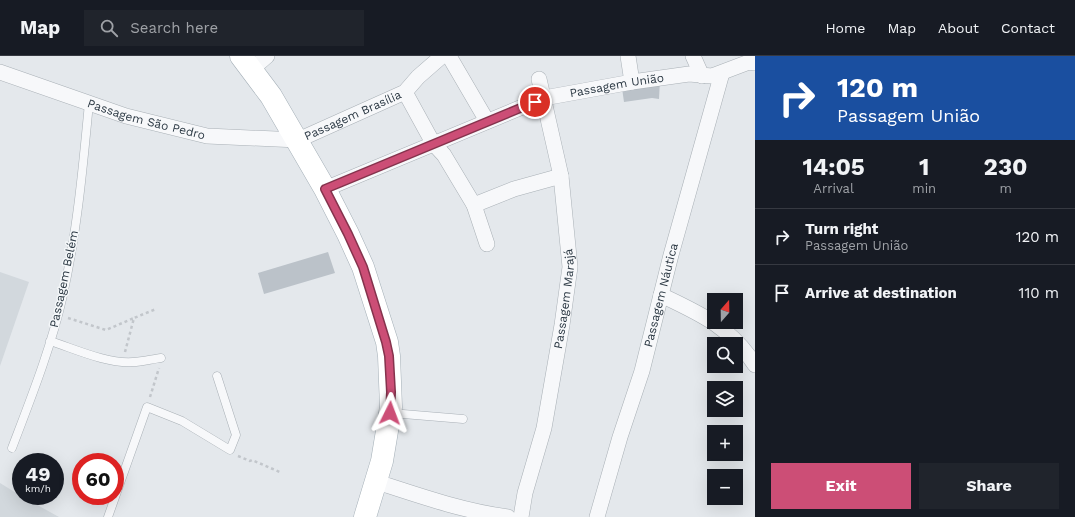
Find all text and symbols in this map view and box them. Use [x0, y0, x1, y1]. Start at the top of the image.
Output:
search box [84, 10, 364, 46]
text: Map [20, 16, 60, 39]
icon: search [98, 17, 120, 39]
text: Search here [130, 19, 218, 37]
text: Home [825, 20, 865, 36]
text: Map [887, 20, 916, 36]
text: About [938, 20, 979, 36]
text: Contact [1001, 20, 1055, 36]
street label: Passagem União [568, 71, 665, 100]
text: 120 m [837, 71, 918, 104]
icon: right [771, 72, 823, 124]
pin [518, 85, 552, 119]
street label: Passagem Brasília [302, 87, 404, 143]
icon: arrive [524, 91, 546, 113]
street label: Passagem São Pedro [86, 96, 207, 142]
text: Passagem União [837, 105, 980, 126]
text: 14:05 [802, 153, 865, 181]
text: 1 [919, 153, 929, 181]
text: 230 [984, 153, 1028, 181]
text: Arrival [813, 181, 854, 196]
text: min [912, 181, 936, 196]
text: m [999, 181, 1012, 196]
text: Turn right [805, 220, 878, 238]
icon: right [771, 226, 793, 248]
text: 120 m [1016, 228, 1059, 246]
street label: Passagem Belém [47, 229, 81, 329]
text: Passagem União [805, 238, 908, 253]
street label: Passagem Náutica [641, 241, 681, 349]
street label: Passagem Marajá [551, 248, 577, 350]
icon: arrive [771, 282, 793, 304]
text: Arrive at destination [805, 284, 957, 302]
text: 110 m [1019, 284, 1059, 302]
north arrow [707, 293, 743, 329]
map controls [707, 293, 743, 505]
button: search [707, 337, 743, 373]
button: layers [707, 381, 743, 417]
position arrow [369, 392, 411, 434]
button: + [707, 425, 743, 461]
speed limit sign: 60 [72, 453, 124, 505]
text: 49 [25, 462, 51, 486]
button: Exit [771, 463, 911, 509]
button: Share [919, 463, 1059, 509]
button: − [707, 469, 743, 505]
text: km/h [25, 483, 51, 494]

